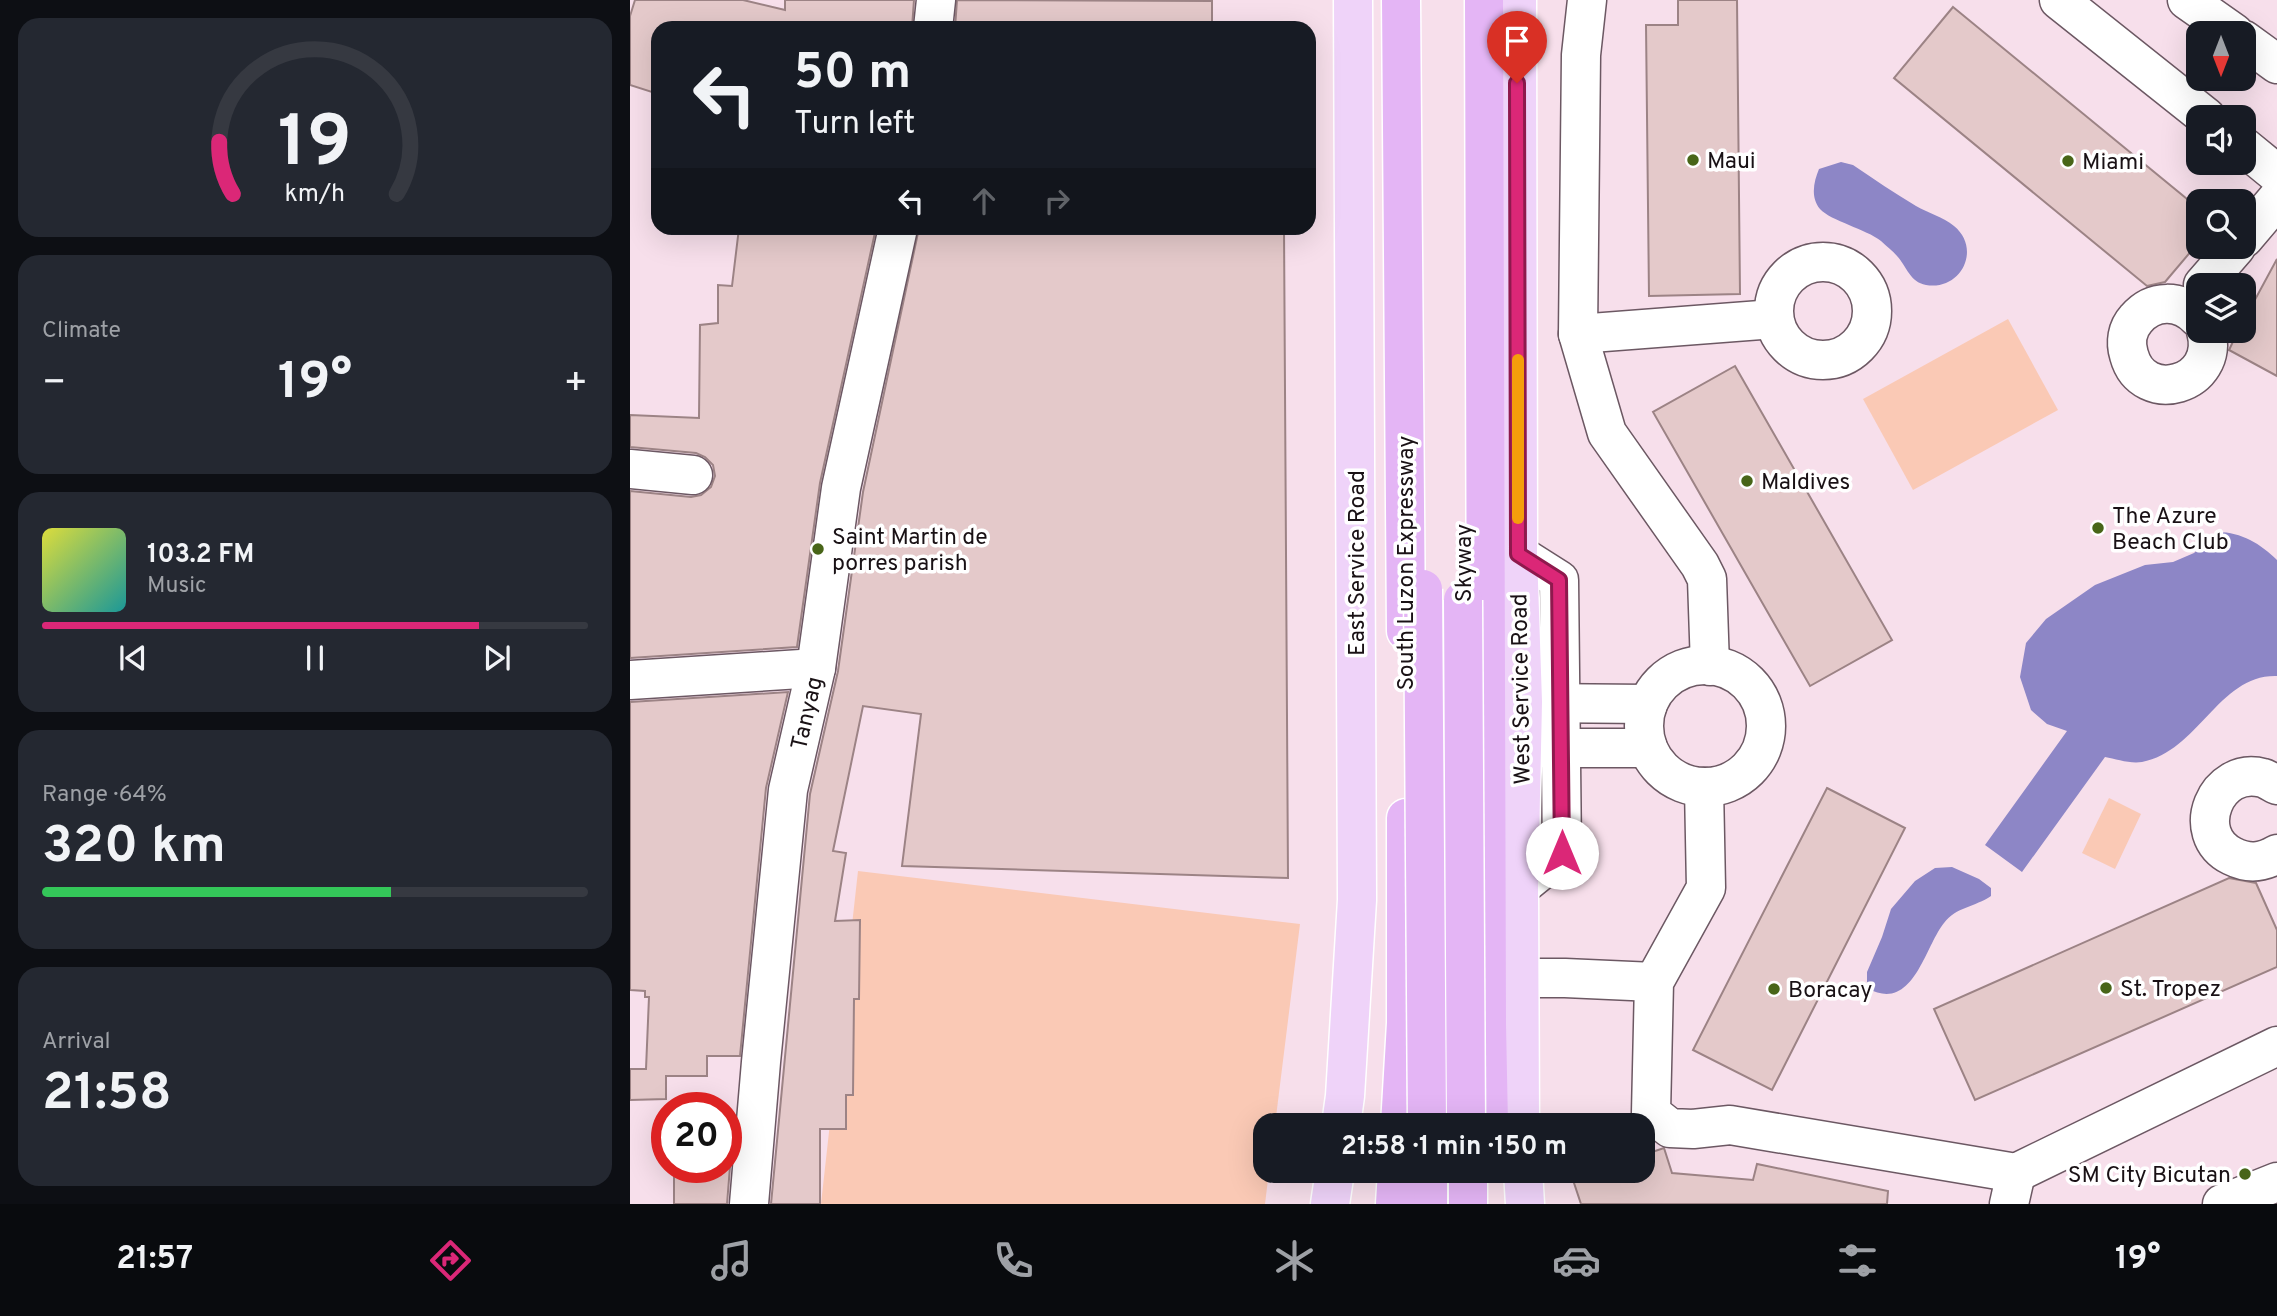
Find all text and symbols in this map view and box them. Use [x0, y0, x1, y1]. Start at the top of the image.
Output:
pin [1487, 11, 1547, 83]
north arrow [2186, 21, 2256, 91]
map controls [2186, 21, 2256, 343]
icon: arrive [1498, 22, 1536, 60]
text: 50 m [794, 44, 911, 106]
icon: left [679, 49, 770, 140]
text: 19 [278, 100, 352, 192]
text: Turn left [794, 105, 915, 145]
button: sound [2186, 105, 2256, 175]
place label: Maui [1707, 148, 1756, 177]
place label: Miami [2082, 149, 2144, 178]
marker: Maui [1685, 152, 1701, 168]
marker: Miami [2060, 153, 2076, 169]
text: km/h [285, 178, 345, 210]
icon: left [892, 182, 930, 220]
icon: ahead [965, 182, 1003, 220]
icon: right [1038, 182, 1076, 220]
button: search [2186, 189, 2256, 259]
button: layers [2186, 273, 2256, 343]
text: Climate [42, 317, 121, 346]
text: 19° [278, 351, 352, 417]
text: − [42, 360, 67, 409]
text: + [563, 360, 588, 409]
street label: South Luzon Expressway [1393, 436, 1422, 691]
place label: Maldives [1761, 469, 1850, 498]
street label: East Service Road [1344, 470, 1373, 656]
marker: Maldives [1739, 473, 1755, 489]
place label: The Azure Beach Club [2112, 503, 2229, 558]
marker: The Azure Beach Club [2090, 520, 2106, 536]
place label: Saint Martin de porres parish [832, 524, 988, 579]
street label: Skyway [1451, 524, 1480, 602]
text: 103.2 FM [147, 539, 254, 572]
marker: Saint Martin de porres parish [810, 541, 826, 557]
text: Music [147, 572, 207, 601]
street label: West Service Road [1506, 593, 1539, 785]
icon: previous [114, 639, 152, 677]
icon: pause [296, 639, 334, 677]
icon: next [478, 639, 516, 677]
street label: Tanyag [786, 674, 831, 753]
text: Range · 64% [42, 781, 167, 810]
text: 320 km [42, 815, 226, 881]
position arrow [1525, 816, 1599, 890]
place label: St. Tropez [2120, 976, 2221, 1005]
place label: Boracay [1788, 977, 1872, 1006]
marker: St. Tropez [2098, 980, 2114, 996]
marker: Boracay [1766, 981, 1782, 997]
text: Arrival [42, 1028, 111, 1057]
text: 21:58 [42, 1062, 172, 1128]
speed limit sign: 20 [651, 1092, 742, 1183]
text: 21:58 · 1 min · 150 m [1341, 1131, 1567, 1164]
place label: SM City Bicutan [2068, 1162, 2231, 1191]
marker: SM City Bicutan [2237, 1166, 2253, 1182]
icon: directions [426, 1236, 475, 1285]
icon: music [707, 1236, 756, 1285]
icon: phone [989, 1236, 1038, 1285]
icon: climate [1270, 1236, 1319, 1285]
icon: car [1552, 1236, 1601, 1285]
icon: filters [1833, 1236, 1882, 1285]
text: 21:57 [116, 1240, 193, 1280]
text: 19° [2115, 1240, 2161, 1280]

